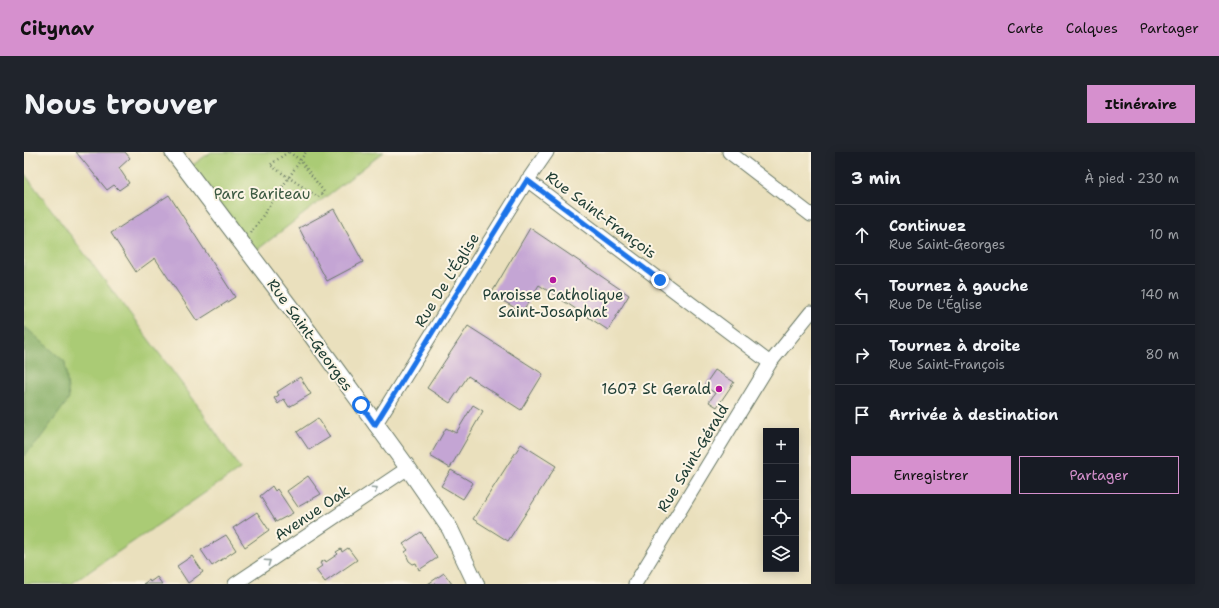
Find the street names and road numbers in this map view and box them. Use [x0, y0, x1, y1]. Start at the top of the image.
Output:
street label: Rue Saint-François [542, 167, 660, 263]
street label: Rue De L'Église [409, 229, 484, 331]
street label: Rue Saint-Georges [262, 275, 358, 395]
street label: Rue Saint-Gérald [653, 400, 734, 516]
street label: Avenue Oak [270, 480, 354, 546]

